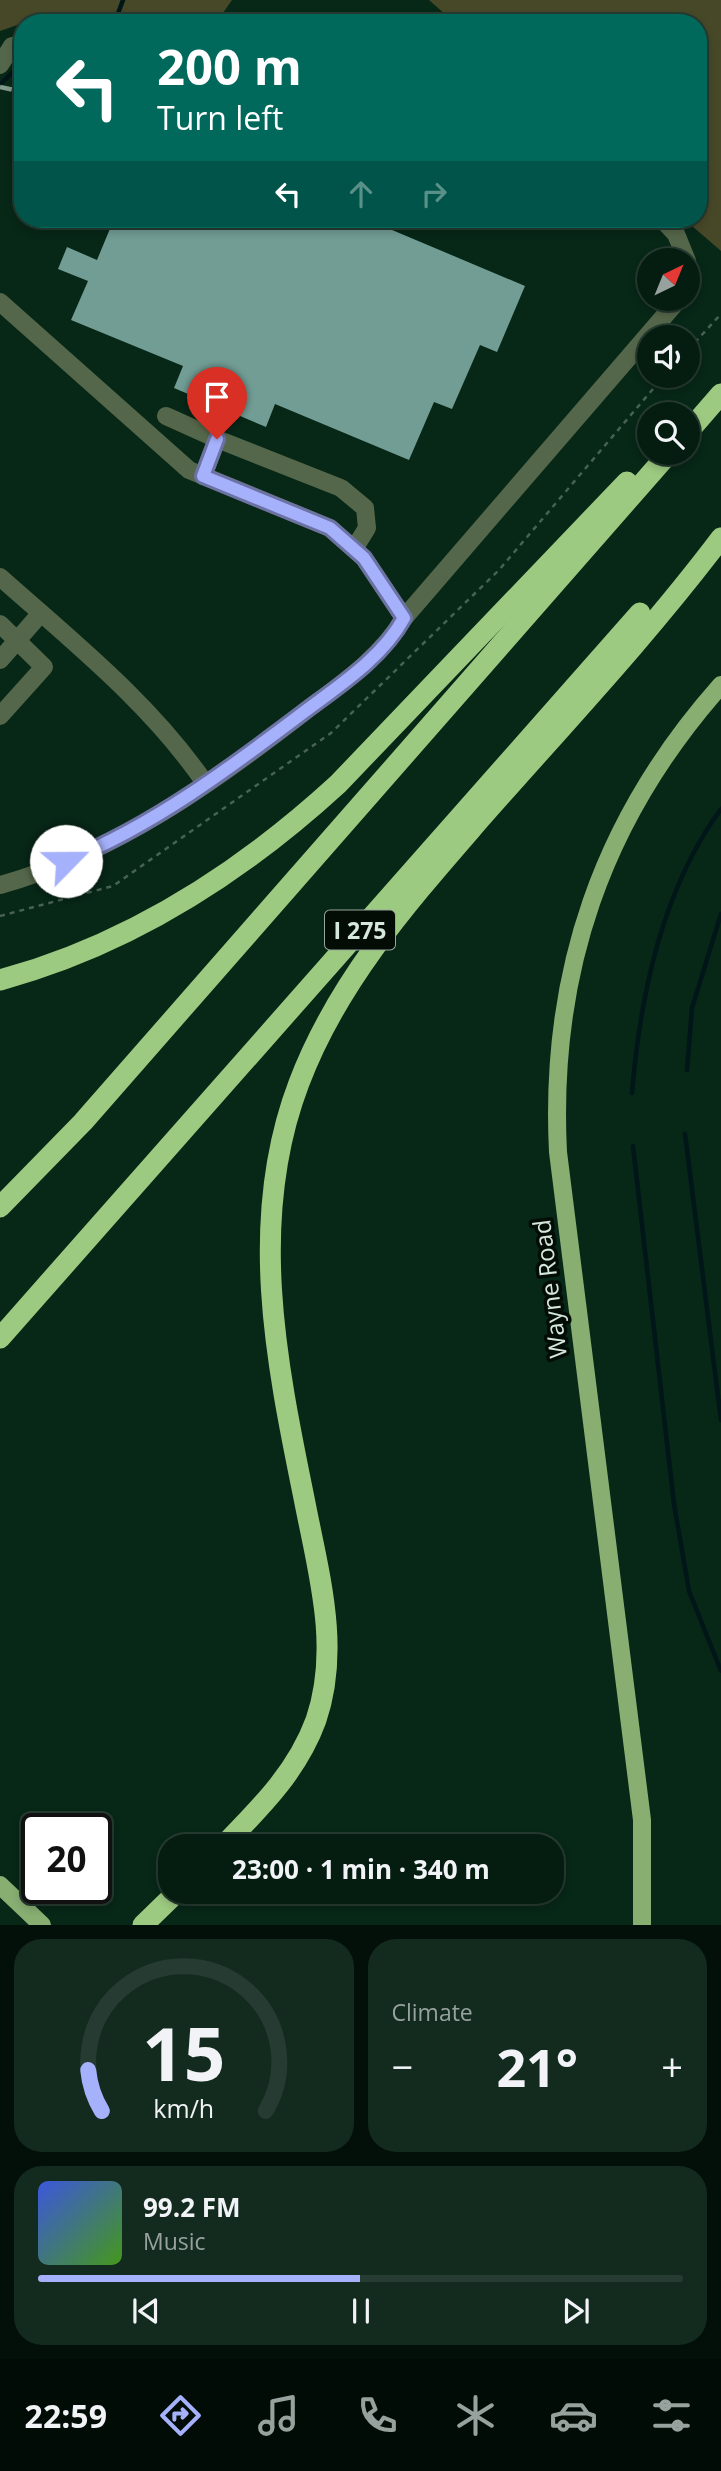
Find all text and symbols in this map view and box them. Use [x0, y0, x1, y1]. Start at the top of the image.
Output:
text: 200 m [157, 33, 302, 99]
icon: left [42, 42, 133, 133]
text: Turn left [157, 96, 283, 139]
icon: left [269, 175, 307, 213]
icon: ahead [342, 175, 380, 213]
icon: right [415, 175, 453, 213]
north arrow [637, 248, 700, 312]
map controls [637, 248, 700, 465]
button: sound [637, 325, 700, 388]
pin [187, 367, 247, 439]
icon: arrive [198, 378, 236, 416]
button: search [637, 402, 700, 465]
position arrow [29, 824, 103, 898]
road number: I 275 [325, 911, 395, 950]
street label: Wayne Road [524, 1218, 574, 1360]
speed limit sign: 20 [21, 1813, 112, 1904]
text: 23:00 · 1 min · 340 m [232, 1851, 490, 1887]
text: Climate [392, 1996, 473, 2028]
text: 15 [142, 2004, 225, 2103]
text: 21° [496, 2031, 578, 2102]
text: − [392, 2040, 413, 2092]
text: + [661, 2040, 683, 2092]
text: km/h [153, 2091, 214, 2125]
text: 99.2 FM [143, 2189, 241, 2225]
text: Music [143, 2225, 206, 2257]
icon: previous [127, 2292, 165, 2330]
icon: pause [342, 2292, 380, 2330]
icon: next [557, 2292, 595, 2330]
icon: directions [156, 2391, 205, 2440]
icon: music [254, 2391, 303, 2440]
icon: phone [353, 2391, 402, 2440]
icon: climate [451, 2391, 500, 2440]
icon: car [549, 2391, 598, 2440]
icon: filters [647, 2391, 696, 2440]
text: 22:59 [25, 2394, 107, 2437]

